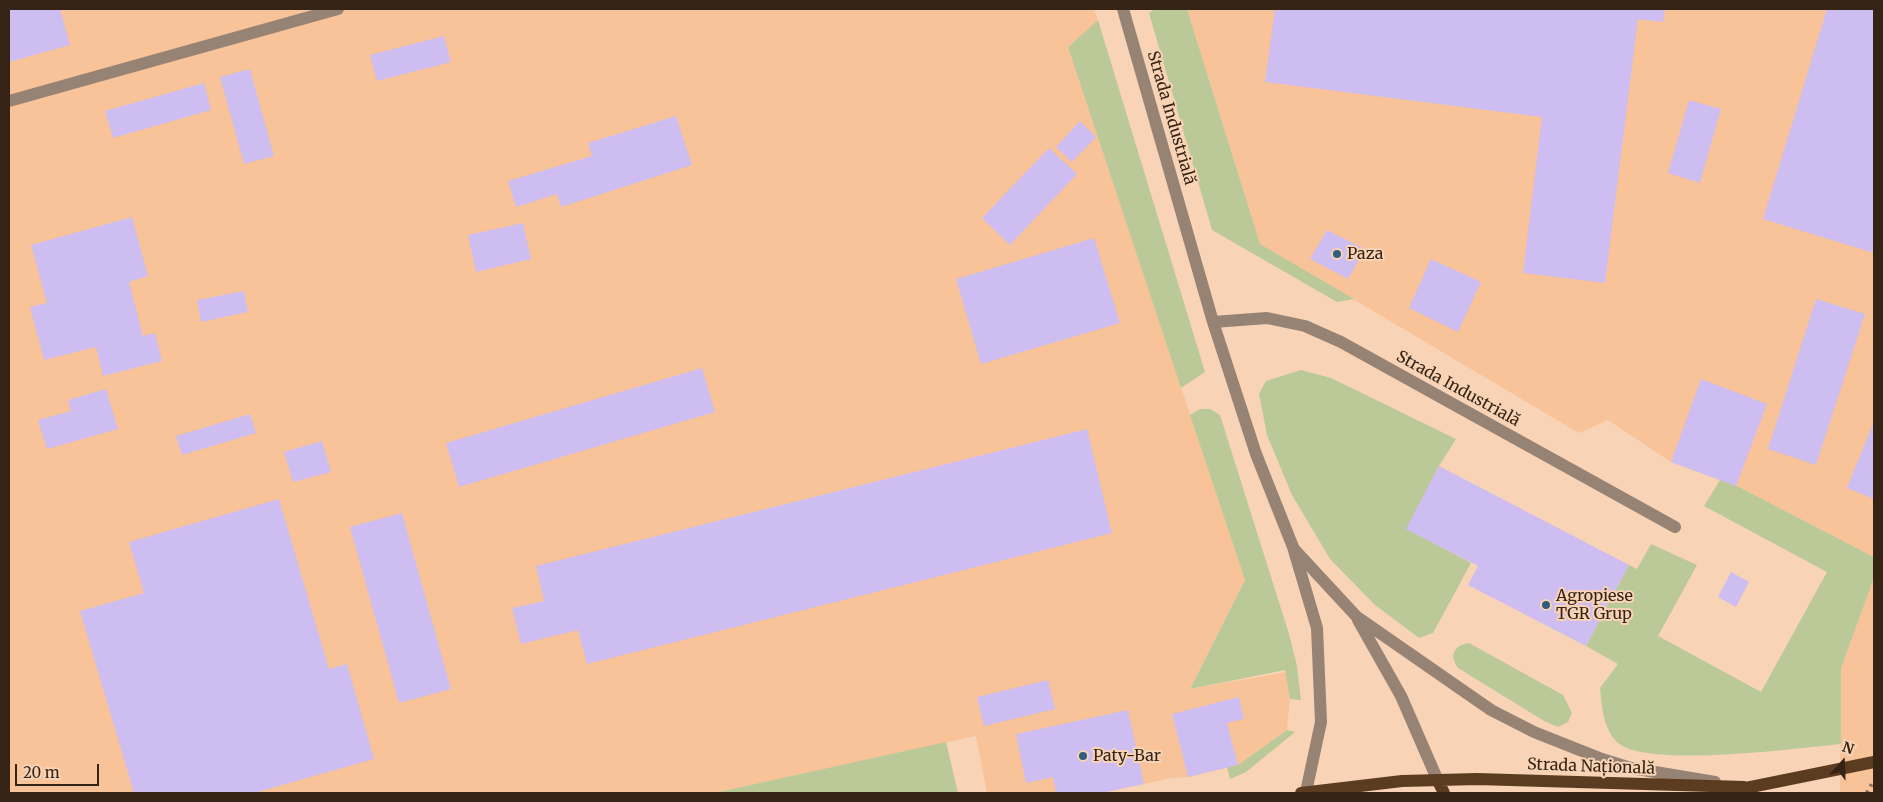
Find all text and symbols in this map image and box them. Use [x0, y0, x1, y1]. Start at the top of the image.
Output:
street label: Strada Industrială [1143, 49, 1199, 187]
place label: Paza [1347, 244, 1383, 264]
marker: Paza [1331, 248, 1343, 260]
street label: Strada Industrială [1393, 347, 1523, 431]
place label: Agropiese TGR Grup [1556, 586, 1633, 624]
marker: Agropiese TGR Grup [1540, 599, 1552, 611]
north arrow [1818, 737, 1868, 787]
text: N [1840, 738, 1856, 758]
place label: Paty-Bar [1093, 746, 1161, 766]
marker: Paty-Bar [1077, 750, 1089, 762]
scale bar [18, 754, 101, 786]
street label: Strada Națională [1527, 755, 1655, 779]
text: 20 m [23, 763, 60, 782]

